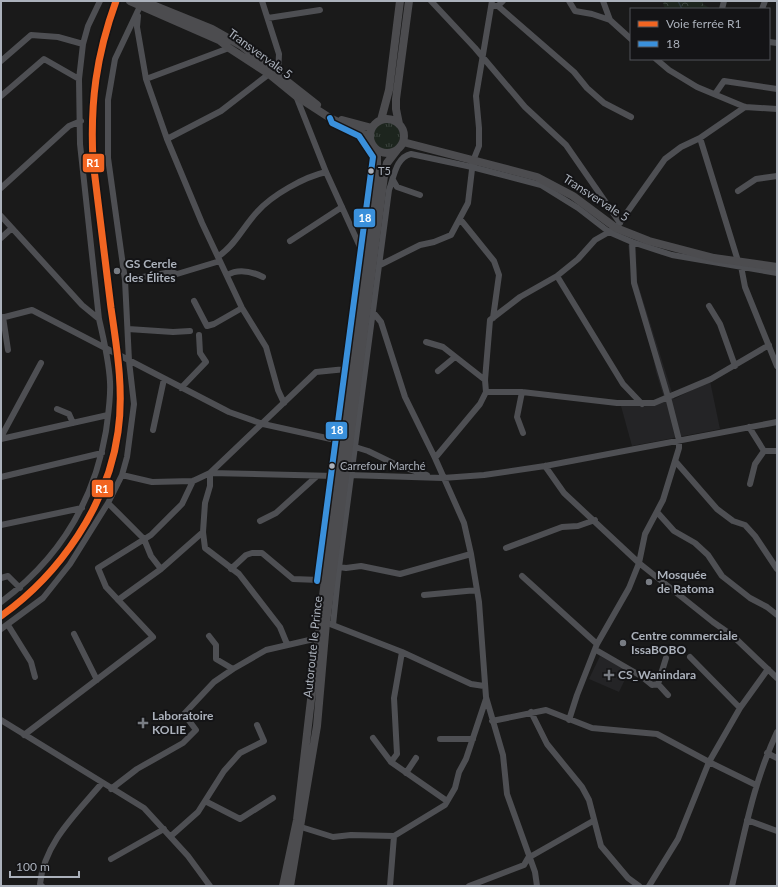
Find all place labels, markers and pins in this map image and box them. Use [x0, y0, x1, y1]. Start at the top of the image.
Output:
place label: T5 [378, 164, 391, 177]
marker: T5 [366, 166, 376, 176]
place label: GS Cercle des Élites [125, 256, 177, 285]
marker: GS Cercle des Élites [112, 266, 122, 276]
place label: Carrefour Marché [340, 459, 426, 472]
marker: Carrefour Marché [327, 461, 337, 471]
place label: Mosquée de Ratoma [657, 567, 714, 596]
marker: Mosquée de Ratoma [644, 577, 654, 587]
place label: Centre commerciale IssaBOBO [631, 628, 738, 657]
marker: Centre commerciale IssaBOBO [618, 638, 628, 648]
place label: CS_Wanindara [618, 667, 696, 682]
marker: CS_Wanindara [603, 669, 615, 681]
place label: Laboratoire KOLIE [152, 708, 214, 737]
marker: Laboratoire KOLIE [137, 717, 149, 729]

